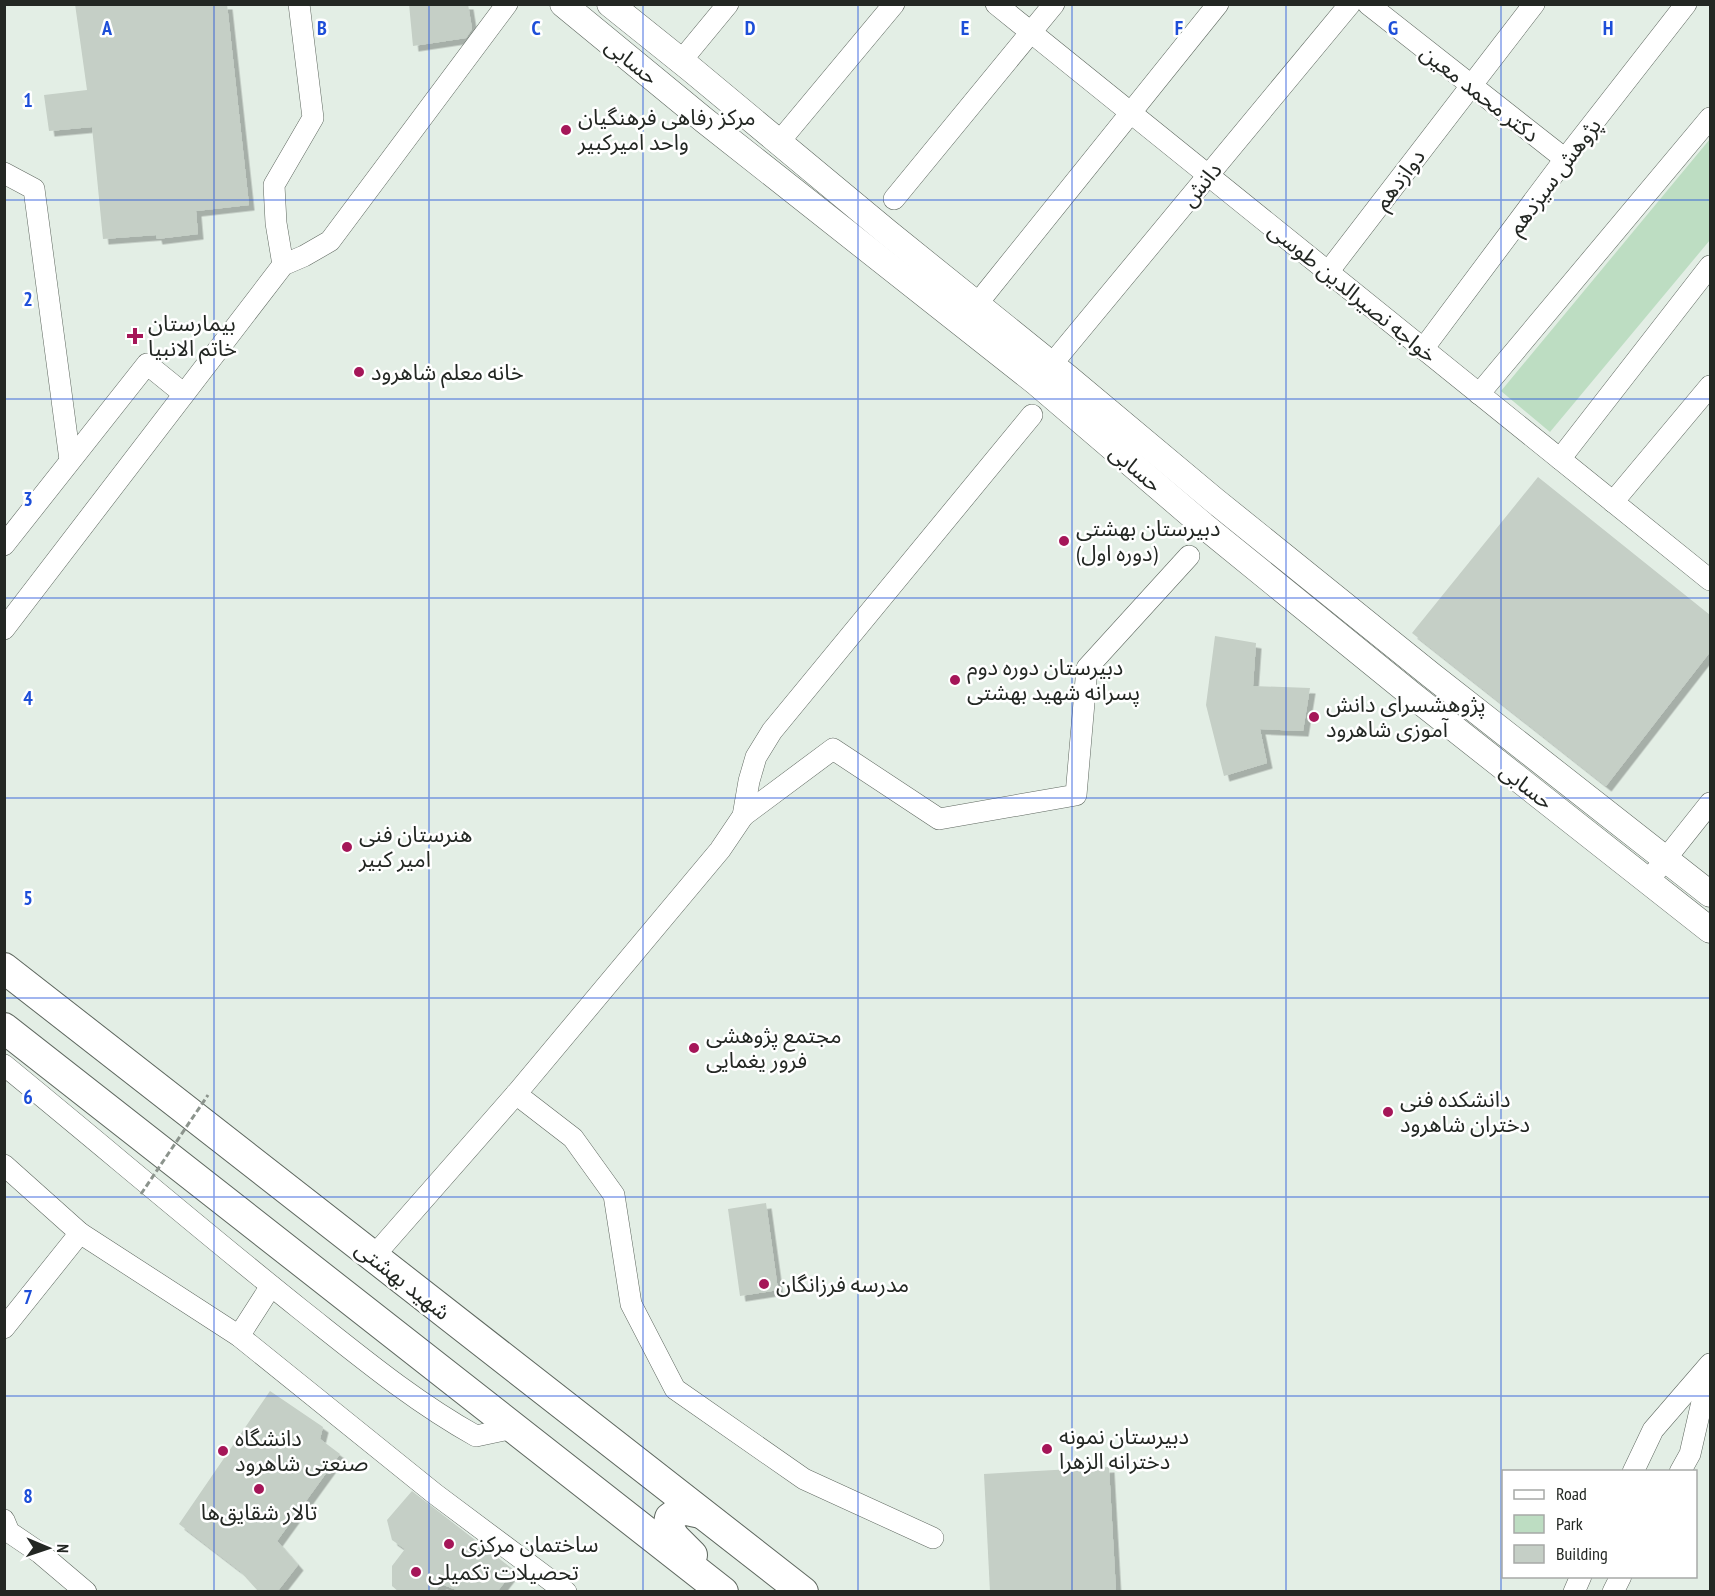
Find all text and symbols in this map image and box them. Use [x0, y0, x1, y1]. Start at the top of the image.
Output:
text: A [101, 15, 113, 41]
text: B [317, 15, 327, 41]
text: C [531, 15, 541, 41]
text: D [745, 15, 756, 41]
text: E [961, 15, 969, 41]
text: F [1175, 15, 1183, 41]
text: G [1388, 15, 1398, 41]
text: H [1603, 15, 1613, 41]
street label: حسابی [600, 31, 664, 91]
street label: دکتر محمد معین [1415, 38, 1545, 148]
text: 1 [23, 87, 33, 113]
place label: مرکز رفاهی فرهنگیان واحد امیرکبیر [577, 103, 756, 156]
street label: پژوهش سیزدهم [1501, 112, 1610, 242]
marker: مرکز رفاهی فرهنگیان واحد امیرکبیر [559, 123, 573, 137]
street label: دوازدهم [1367, 143, 1433, 217]
street label: دانش [1174, 156, 1228, 212]
street label: خواجه نصیرالدین طوسی [1263, 215, 1443, 369]
text: 2 [23, 286, 33, 312]
place label: بیمارستان خاتم الانبیا [148, 309, 237, 365]
marker: بیمارستان خاتم الانبیا [126, 327, 144, 345]
place label: خانه معلم شاهرود [371, 358, 524, 389]
marker: خانه معلم شاهرود [352, 365, 366, 379]
street label: حسابی [1104, 438, 1168, 498]
text: 3 [23, 486, 33, 512]
place label: دبیرستان بهشتی (دوره اول) [1076, 514, 1220, 567]
marker: دبیرستان بهشتی (دوره اول) [1057, 534, 1071, 548]
place label: دبیرستان دوره دوم پسرانه شهید بهشتی [967, 653, 1140, 707]
marker: دبیرستان دوره دوم پسرانه شهید بهشتی [948, 673, 962, 687]
text: 4 [23, 685, 33, 711]
place label: پژوهشسرای دانش آموزی شاهرود [1326, 690, 1486, 743]
marker: پژوهشسرای دانش آموزی شاهرود [1307, 710, 1321, 724]
street label: حسابی [1495, 756, 1559, 816]
place label: هنرستان فنی امیر کبیر [358, 820, 472, 873]
marker: هنرستان فنی امیر کبیر [340, 840, 354, 854]
text: 5 [23, 885, 33, 911]
place label: مجتمع پژوهشی فرور یغمایی [706, 1021, 841, 1074]
marker: مجتمع پژوهشی فرور یغمایی [687, 1041, 701, 1055]
text: 6 [23, 1084, 33, 1110]
place label: دانشکده فنی دختران شاهرود [1400, 1085, 1530, 1138]
marker: دانشکده فنی دختران شاهرود [1381, 1105, 1395, 1119]
street label: شهید بهشتی [350, 1234, 456, 1326]
place label: مدرسه فرزانگان [776, 1270, 909, 1298]
marker: مدرسه فرزانگان [757, 1277, 771, 1291]
text: 7 [23, 1284, 33, 1310]
place label: دبیرستان نمونه دخترانه الزهرا [1059, 1422, 1189, 1475]
place label: دانشگاه صنعتی شاهرود [235, 1424, 368, 1477]
marker: دبیرستان نمونه دخترانه الزهرا [1040, 1442, 1054, 1456]
marker: دانشگاه صنعتی شاهرود [216, 1444, 230, 1458]
legend [1502, 1470, 1697, 1578]
marker: تالار شقایق‌‌ها [252, 1482, 266, 1496]
text: Road [1556, 1482, 1587, 1505]
text: 8 [23, 1483, 33, 1509]
place label: تالار شقایق‌‌ها [201, 1498, 317, 1526]
text: Park [1556, 1512, 1583, 1535]
north arrow [18, 1518, 78, 1578]
place label: ساختمان مرکزی [461, 1530, 599, 1558]
marker: ساختمان مرکزی [442, 1537, 456, 1551]
text: Building [1556, 1542, 1608, 1565]
text: N [53, 1544, 73, 1553]
place label: تحصیلات تکمیلی [428, 1558, 579, 1586]
marker: تحصیلات تکمیلی [409, 1565, 423, 1579]

